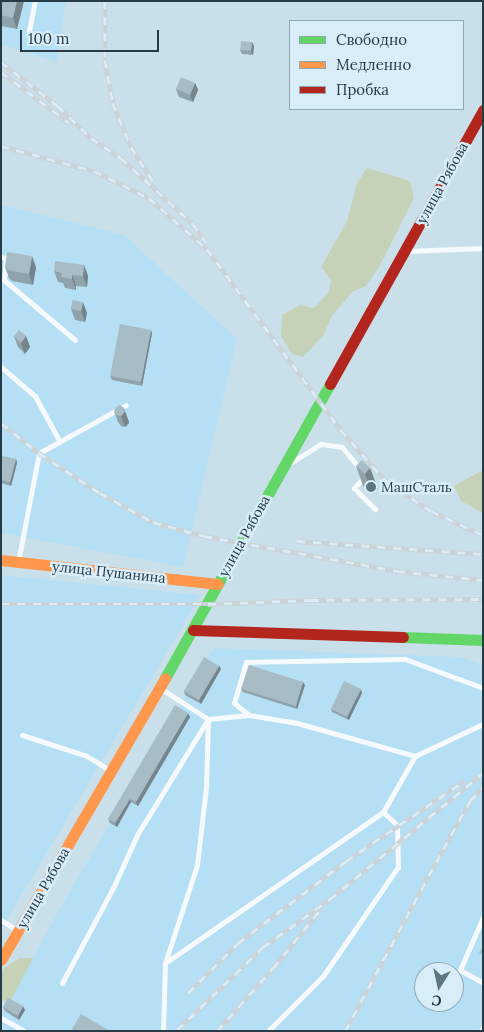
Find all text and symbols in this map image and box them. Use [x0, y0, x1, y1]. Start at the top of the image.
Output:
scale bar [22, 20, 161, 52]
legend [289, 20, 464, 110]
text: 100 m [28, 29, 69, 48]
text: Свободно [336, 30, 407, 49]
text: Медленно [336, 55, 411, 74]
text: Пробка [336, 80, 389, 99]
street label: улица Рябова [413, 139, 471, 227]
place label: МашСталь [381, 479, 452, 495]
marker: МашСталь [365, 481, 377, 493]
street label: улица Рябова [215, 492, 273, 580]
street label: улица Пушанина [51, 558, 167, 586]
street label: улица Рябова [13, 845, 73, 931]
north arrow [414, 962, 464, 1012]
text: С [430, 991, 443, 1010]

